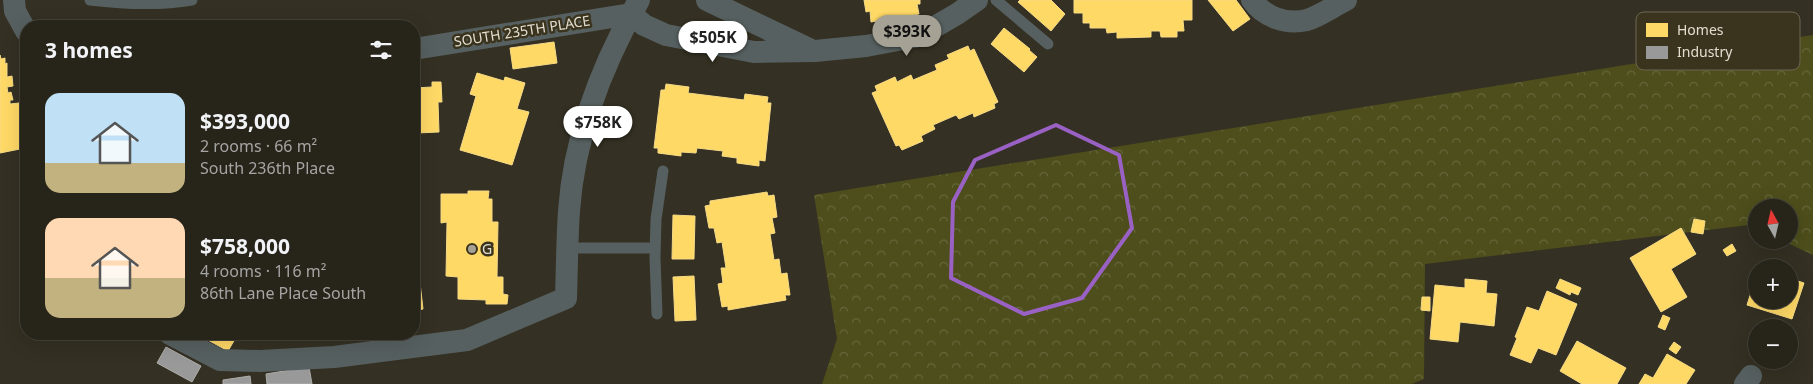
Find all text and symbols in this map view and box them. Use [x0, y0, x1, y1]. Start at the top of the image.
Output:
street label: SOUTH 235TH PLACE [452, 10, 591, 51]
legend [1636, 12, 1800, 70]
pin: $393K [872, 15, 942, 57]
pin: $505K [678, 20, 748, 63]
text: $393K [883, 20, 931, 42]
text: Homes [1677, 20, 1724, 39]
text: $505K [689, 26, 737, 48]
text: 3 homes [45, 36, 133, 64]
icon: filters [367, 36, 395, 64]
text: Industry [1677, 42, 1733, 61]
pin: $758K [563, 106, 633, 148]
text: $393,000 [200, 107, 290, 135]
text: $758K [574, 111, 622, 133]
icon: home [85, 113, 145, 173]
text: 2 rooms · 66 m² [200, 135, 317, 157]
text: South 236th Place [200, 157, 335, 179]
north arrow [1748, 199, 1798, 249]
map controls [1748, 199, 1798, 369]
text: $758,000 [200, 232, 290, 260]
icon: home [85, 238, 145, 298]
place label: G [482, 239, 492, 258]
marker: G [466, 243, 478, 255]
button: + [1748, 259, 1798, 309]
text: 4 rooms · 116 m² [200, 260, 326, 282]
text: 86th Lane Place South [200, 282, 366, 304]
button: − [1748, 319, 1798, 369]

